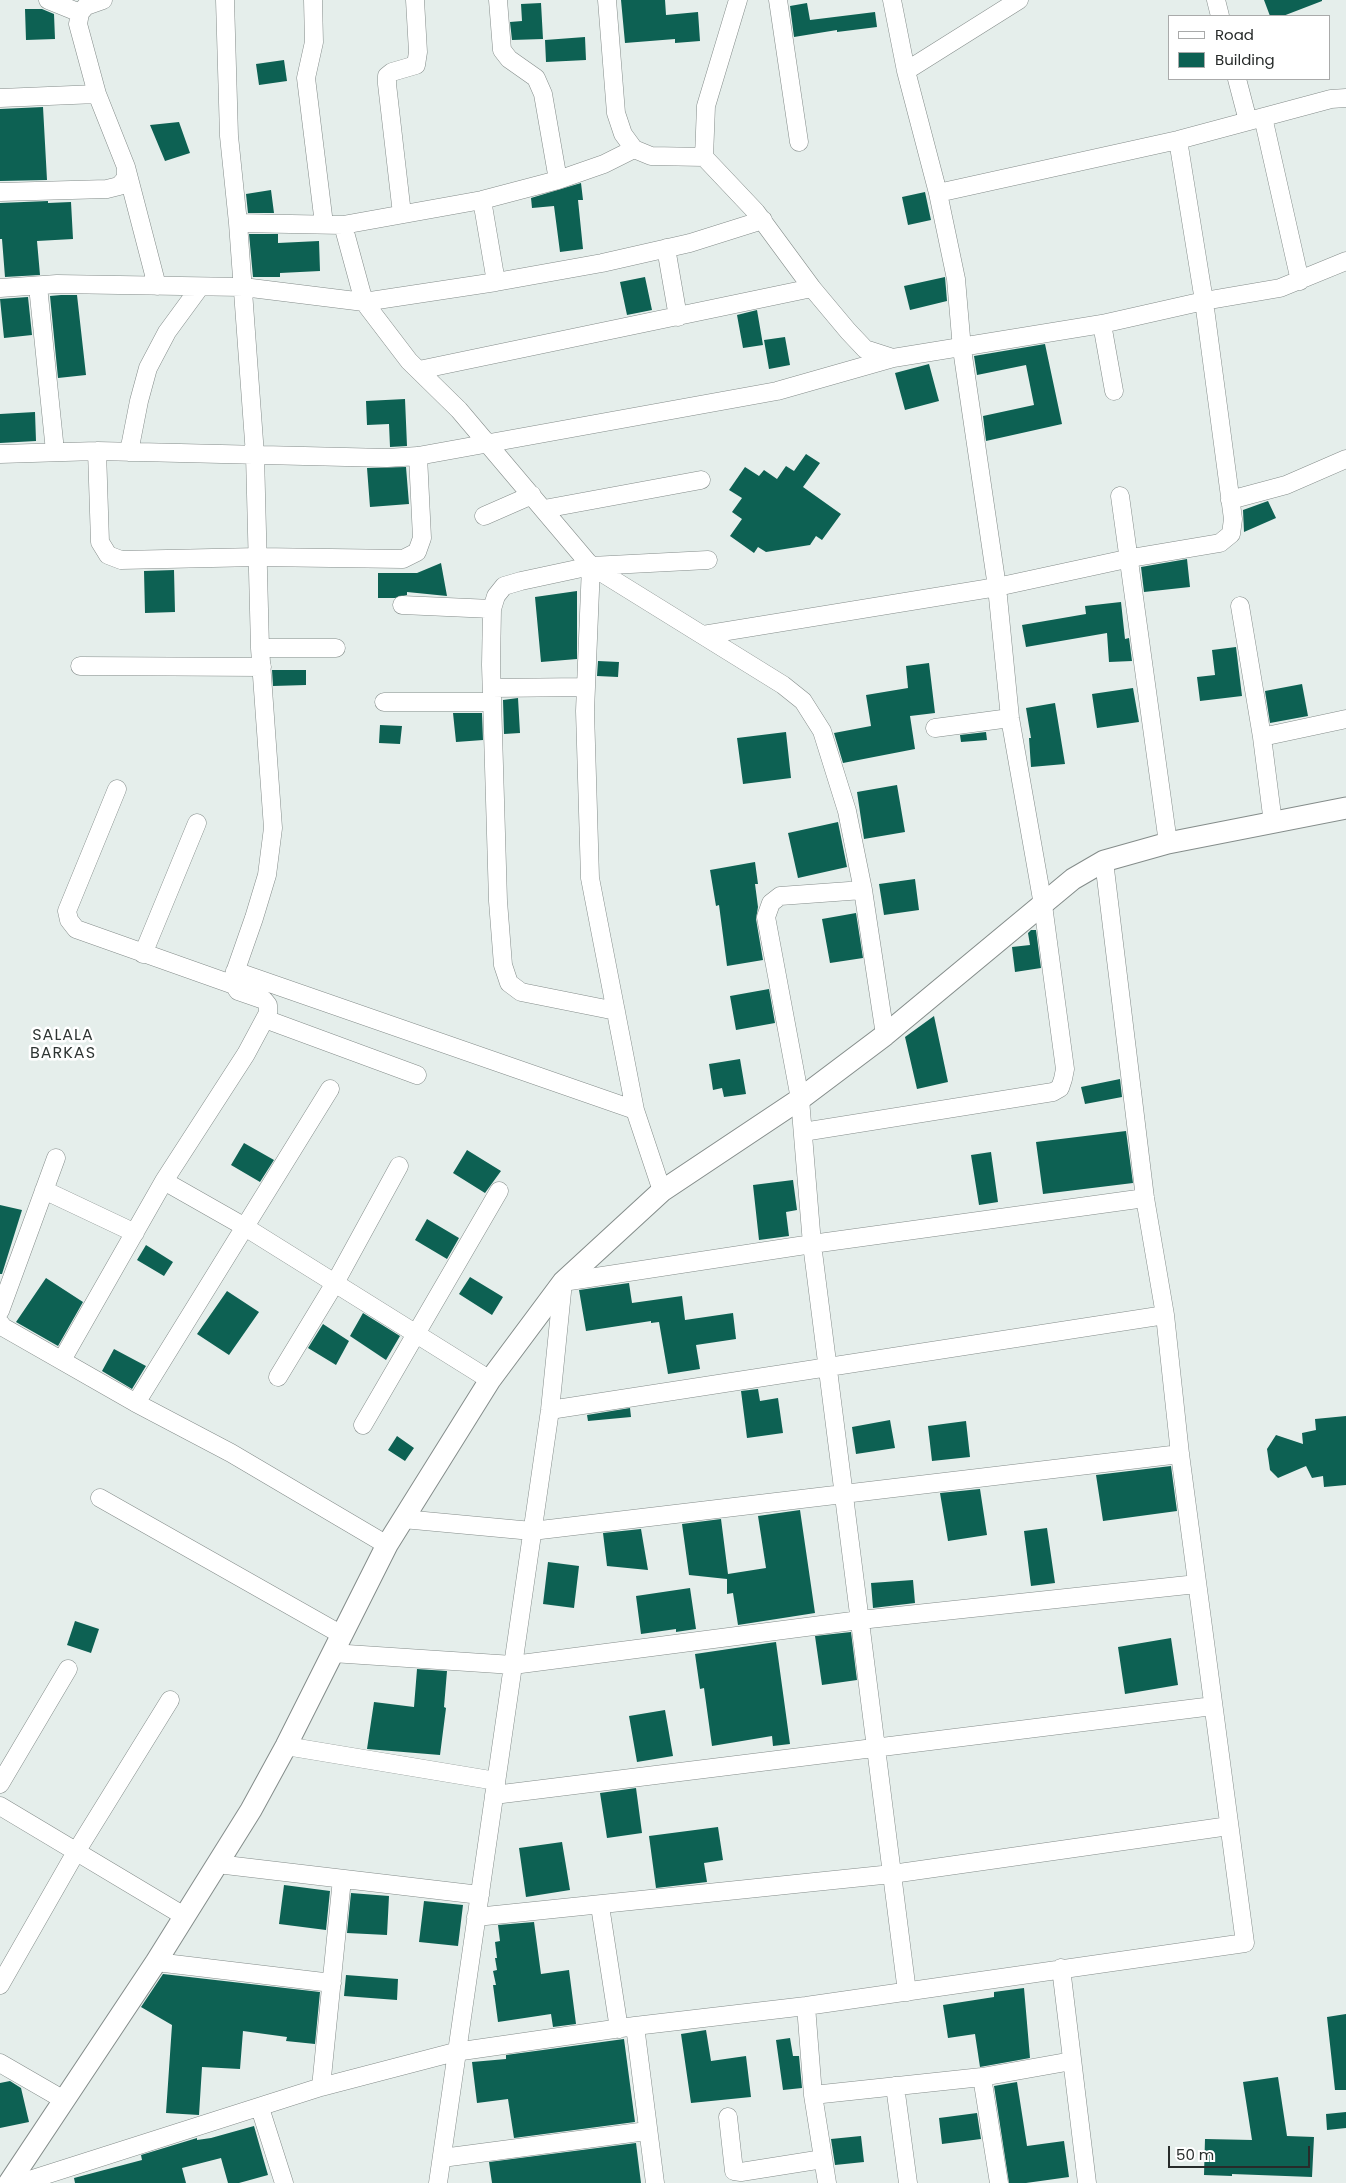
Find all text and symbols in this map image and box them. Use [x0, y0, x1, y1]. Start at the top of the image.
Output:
legend [1168, 15, 1331, 80]
text: Road [1215, 24, 1254, 45]
text: Building [1215, 49, 1275, 70]
district label: SALALA BARKAS [29, 1026, 97, 1064]
scale bar [1171, 2136, 1314, 2168]
text: 50 m [1176, 2144, 1214, 2165]

